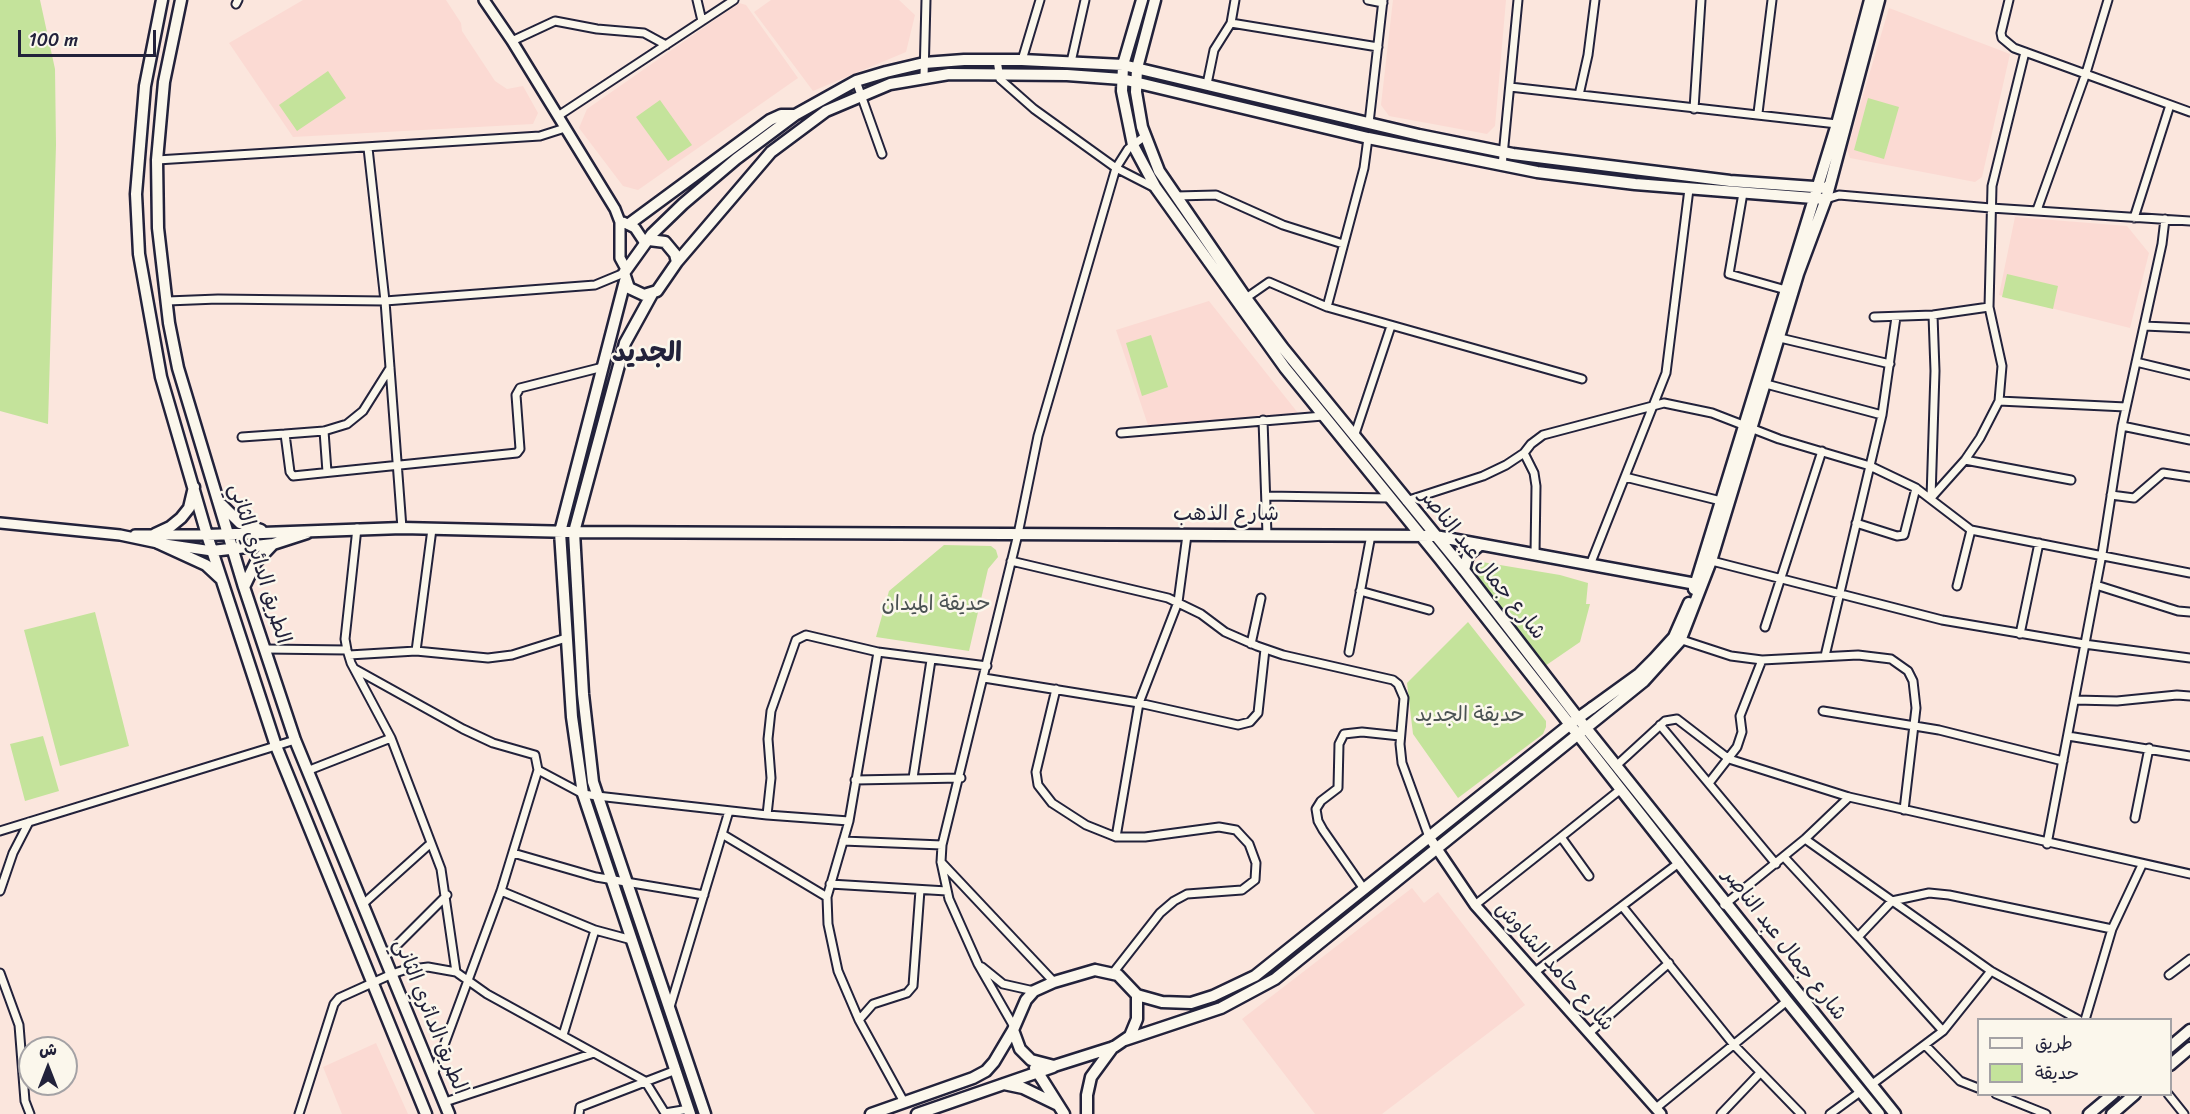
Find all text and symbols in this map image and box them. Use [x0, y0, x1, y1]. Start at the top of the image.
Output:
scale bar [21, 18, 159, 56]
text: 100 m [29, 24, 78, 56]
district label: الجديد [612, 338, 682, 370]
street label: الطريق الدائري الثاني [223, 481, 295, 647]
street label: شارع جمال عبد الناصر [1414, 485, 1550, 645]
street label: شارع الذهب [1173, 502, 1279, 528]
park label: حديقة الميدان [881, 592, 991, 618]
park label: حديقة الجديد [1415, 703, 1525, 729]
street label: شارع جمال عبد الناصر [1717, 864, 1851, 1026]
street label: شارع حامد الشاوش [1489, 897, 1619, 1037]
street label: الطريق الدائري الثاني [387, 935, 473, 1099]
legend [1977, 1018, 2172, 1096]
text: طريق [2035, 1027, 2073, 1059]
text: ش [39, 1035, 57, 1064]
north arrow [18, 1036, 78, 1096]
text: حديقة [2035, 1057, 2079, 1089]

